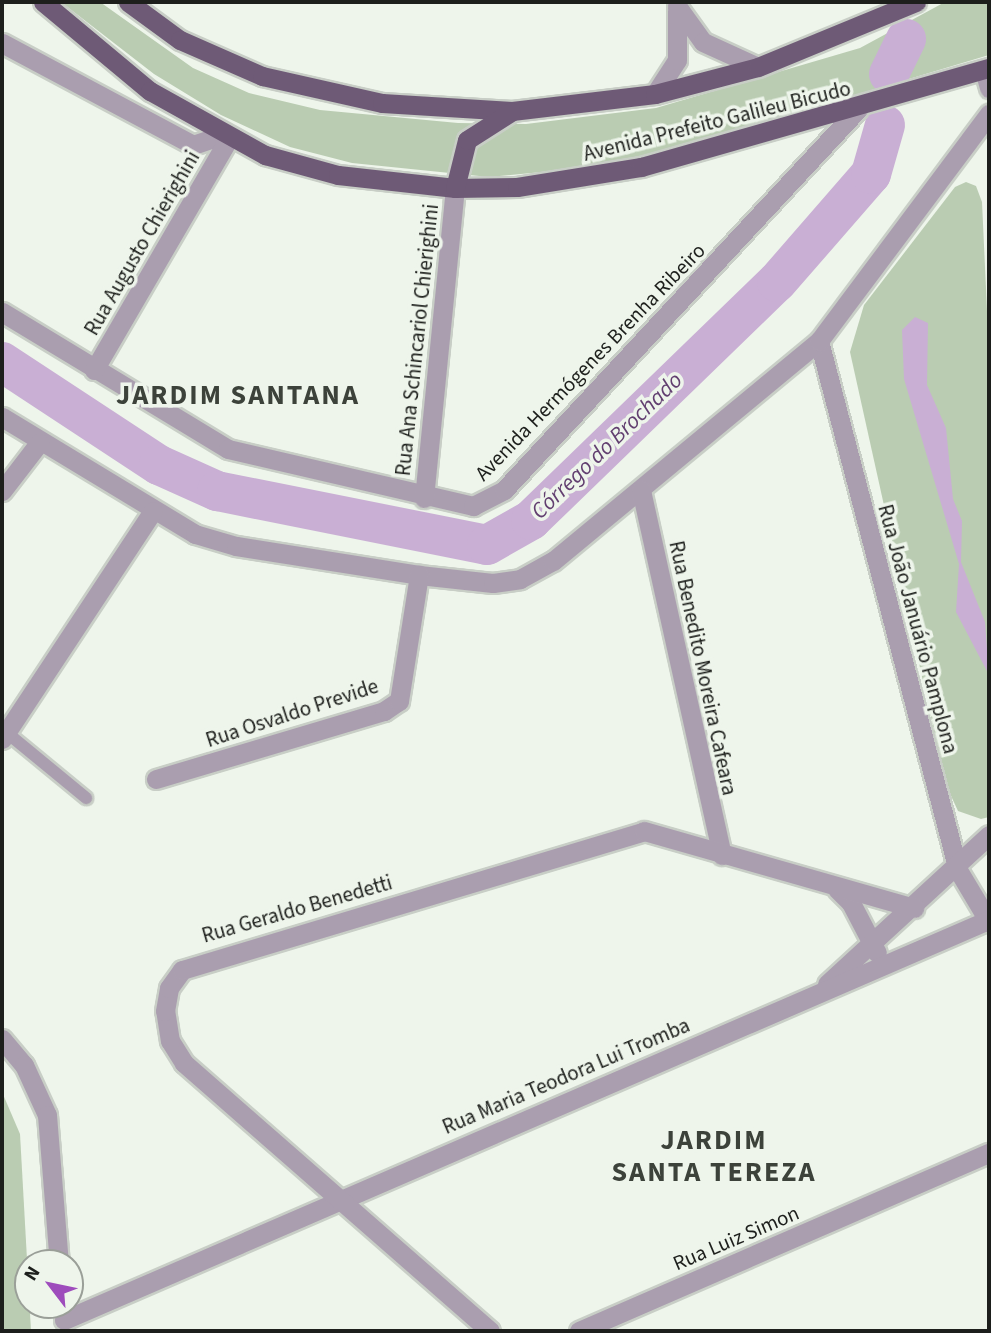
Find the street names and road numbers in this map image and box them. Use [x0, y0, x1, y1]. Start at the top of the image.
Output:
street label: Avenida Prefeito Galileu Bicudo [581, 76, 853, 166]
street label: Rua Augusto Chierighini [79, 146, 205, 340]
street label: Rua Ana Schincariol Chierighini [390, 203, 444, 477]
street label: Avenida Hermógenes Brenha Ribeiro [470, 238, 710, 486]
street label: Rua João Januário Pamplona [873, 502, 963, 756]
street label: Rua Benedito Moreira Cafeara [664, 538, 742, 798]
street label: Rua Osvaldo Previde [203, 673, 381, 753]
street label: Rua Geraldo Benedetti [199, 870, 395, 948]
street label: Rua Maria Teodora Lui Tromba [438, 1012, 694, 1140]
street label: Rua Luiz Simon [669, 1200, 803, 1276]

